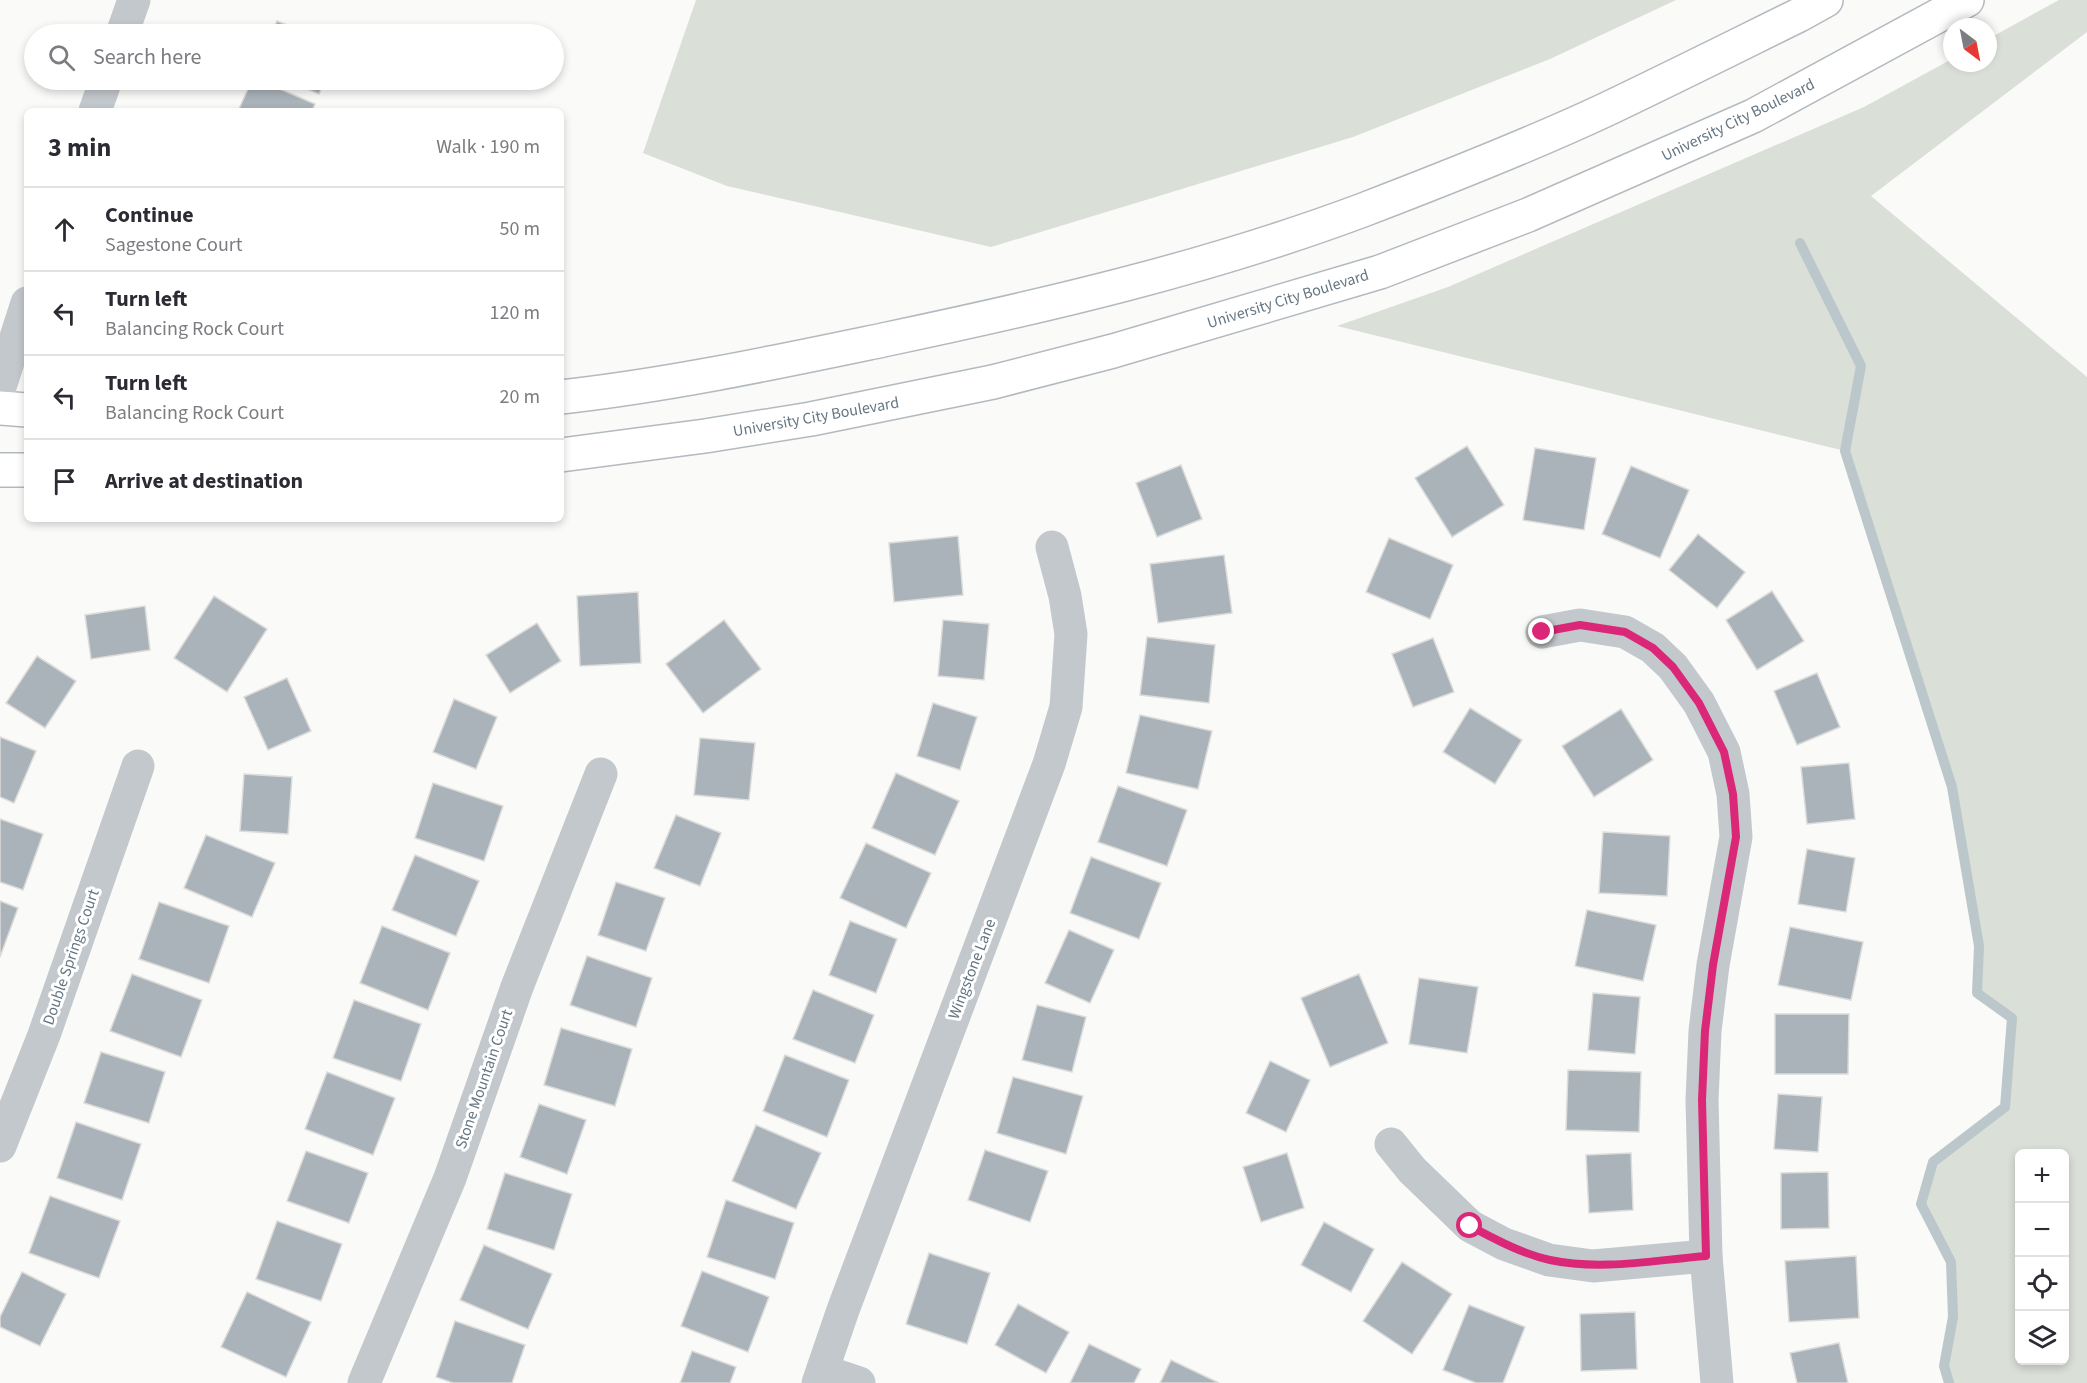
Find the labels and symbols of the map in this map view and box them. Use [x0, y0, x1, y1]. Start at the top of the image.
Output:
north arrow [1943, 18, 1997, 72]
street label: University City Boulevard [1658, 73, 1818, 167]
street label: University City Boulevard [1204, 264, 1372, 334]
street label: University City Boulevard [731, 392, 901, 442]
route end [1528, 618, 1554, 644]
street label: Double Springs Court [37, 886, 105, 1028]
street label: Wingstone Lane [943, 916, 1001, 1022]
street label: Stone Mountain Court [450, 1006, 518, 1152]
route start [1456, 1212, 1482, 1238]

